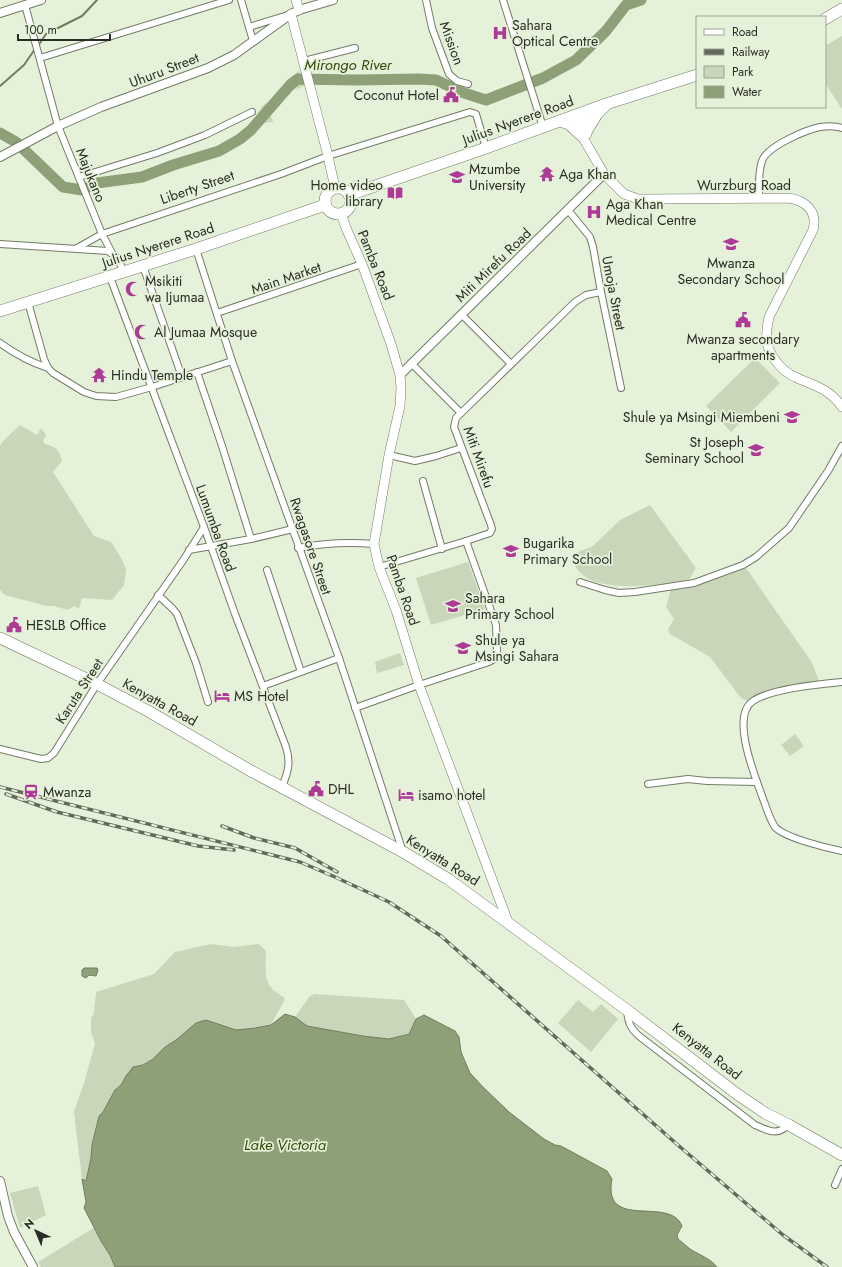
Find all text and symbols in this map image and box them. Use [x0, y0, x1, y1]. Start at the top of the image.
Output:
place label: Sahara Optical Centre [512, 15, 598, 51]
scale bar [18, 16, 110, 42]
legend [696, 16, 826, 108]
street label: Mission [435, 18, 469, 68]
text: 100 m [24, 21, 57, 39]
text: Road [732, 23, 758, 41]
hospital icon: Sahara Optical Centre [491, 24, 509, 42]
text: Railway [732, 43, 770, 61]
street label: Uhuru Street [126, 47, 202, 92]
water label: Mirongo River [304, 54, 393, 76]
text: Park [732, 63, 754, 81]
text: Water [732, 83, 763, 101]
place label: Coconut Hotel [354, 85, 439, 105]
public building icon: Coconut Hotel [442, 86, 460, 104]
street label: Julius Nyerere Road [458, 91, 576, 150]
street label: Majukano [71, 145, 111, 205]
place label: Mzumbe University [469, 159, 526, 195]
place label: Aga Khan [559, 164, 617, 184]
street label: Liberty Street [157, 165, 237, 209]
temple icon: Aga Khan [538, 165, 556, 183]
school or university icon: Mzumbe University [448, 168, 466, 186]
place label: Home video library [310, 175, 384, 211]
street label: Wurzburg Road [697, 175, 791, 195]
library icon: Home video library [386, 184, 404, 202]
place label: Aga Khan Medical Centre [606, 194, 696, 230]
hospital icon: Aga Khan Medical Centre [585, 203, 603, 221]
street label: Julius Nyerere Road [97, 217, 217, 273]
street label: Miti Mirefu Road [451, 224, 535, 306]
street label: Pamba Road [353, 227, 399, 303]
school or university icon: Mwanza Secondary School [722, 235, 740, 253]
place label: Mwanza Secondary School [677, 253, 785, 289]
street label: Umoja Street [597, 254, 631, 332]
street label: Main Market [248, 257, 324, 299]
place label: Msikiti wa Ijumaa [145, 271, 204, 307]
mosque icon: Msikiti wa Ijumaa [124, 280, 142, 298]
public building icon: Mwanza secondary apartments [734, 311, 752, 329]
place label: Al Jumaa Mosque [154, 322, 257, 342]
mosque icon: Al Jumaa Mosque [133, 323, 151, 341]
place label: Mwanza secondary apartments [687, 329, 800, 365]
place label: Hindu Temple [111, 365, 193, 385]
temple icon: Hindu Temple [90, 366, 108, 384]
place label: Shule ya Msingi Miembeni [623, 407, 780, 427]
school or university icon: Shule ya Msingi Miembeni [783, 408, 801, 426]
street label: Miti Mirefu [459, 423, 499, 491]
place label: St Joseph Seminary School [645, 432, 744, 468]
school or university icon: St Joseph Seminary School [747, 441, 765, 459]
street label: Lumumba Road [191, 482, 241, 574]
street label: Rwagasore Street [285, 495, 337, 598]
place label: Bugarika Primary School [523, 533, 612, 569]
school or university icon: Bugarika Primary School [502, 542, 520, 560]
street label: Pamba Road [381, 552, 425, 628]
place label: Sahara Primary School [465, 588, 554, 624]
school or university icon: Sahara Primary School [444, 597, 462, 615]
place label: HESLB Office [26, 615, 106, 635]
public building icon: HESLB Office [5, 616, 23, 634]
place label: Shule ya Msingi Sahara [475, 630, 559, 666]
school or university icon: Shule ya Msingi Sahara [454, 639, 472, 657]
street label: Karuta Street [50, 654, 108, 728]
street label: Kenyatta Road [119, 673, 201, 731]
place label: MS Hotel [234, 686, 289, 706]
hotel icon: MS Hotel [213, 687, 231, 705]
place label: DHL [328, 779, 355, 799]
public building icon: DHL [307, 780, 325, 798]
place label: Mwanza [43, 782, 91, 802]
station icon: Mwanza [22, 783, 40, 801]
place label: isamo hotel [418, 785, 486, 805]
hotel icon: isamo hotel [397, 786, 415, 804]
street label: Kenyatta Road [403, 830, 483, 890]
street label: Kenyatta Road [668, 1018, 746, 1084]
water label: Lake Victoria [244, 1134, 327, 1156]
north arrow [16, 1211, 56, 1251]
text: N [20, 1215, 38, 1233]

